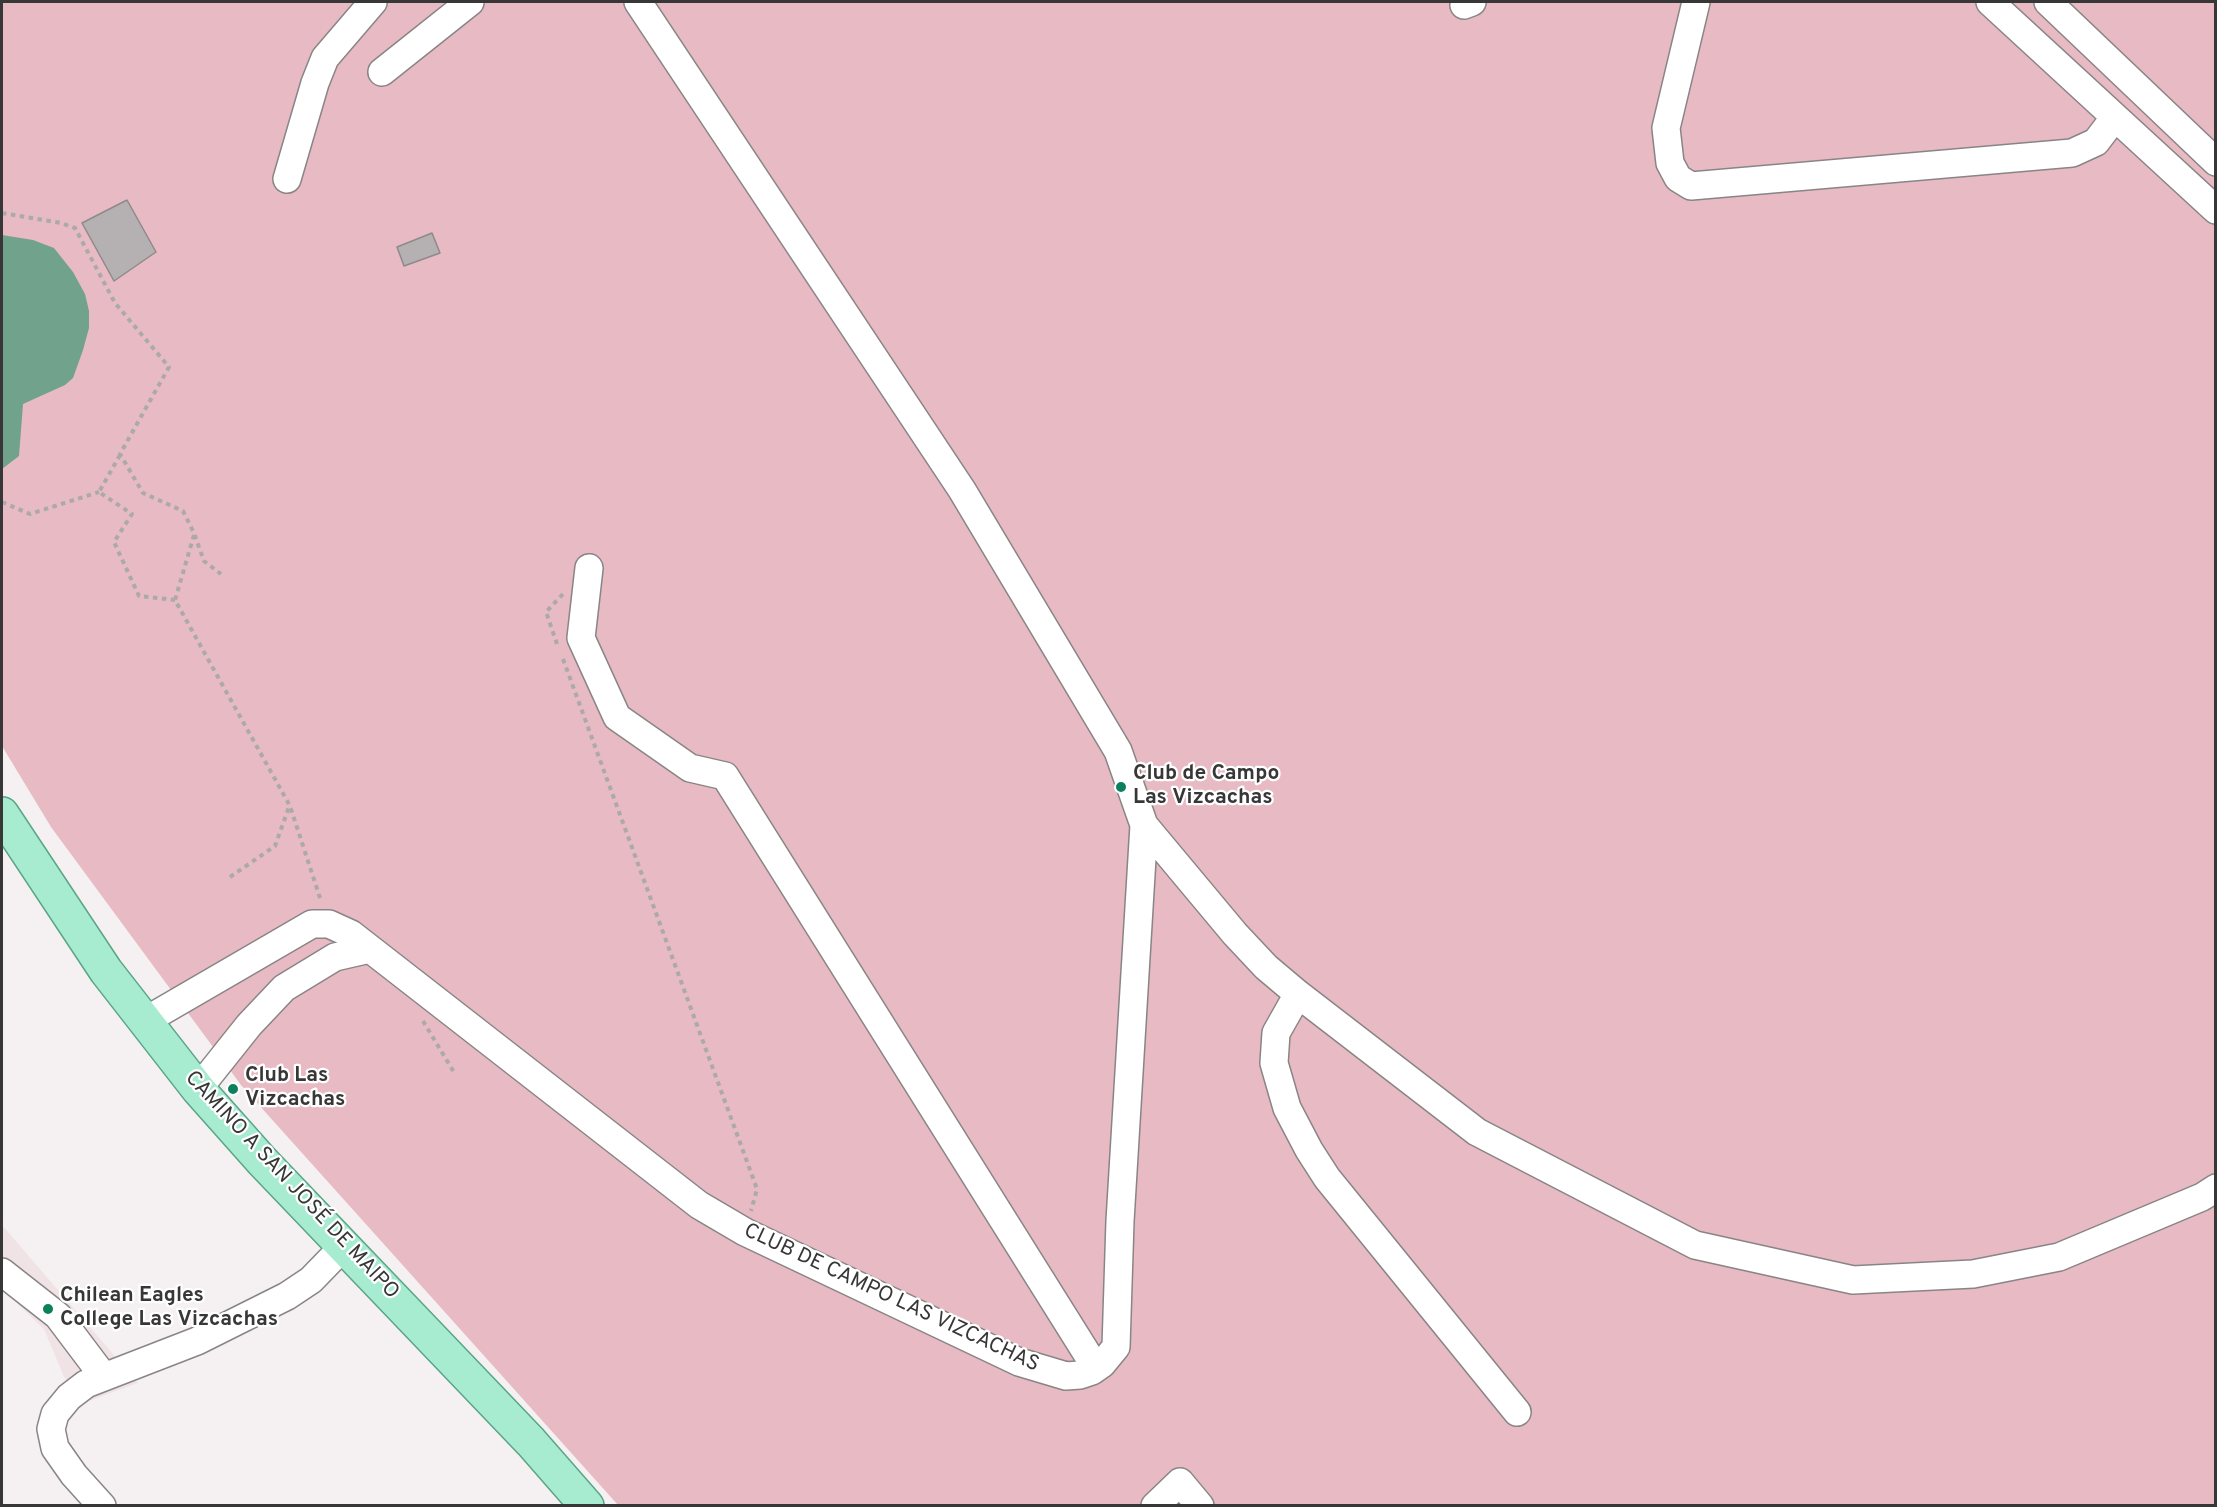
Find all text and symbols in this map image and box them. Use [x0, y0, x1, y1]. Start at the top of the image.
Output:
place label: Club de Campo Las Vizcachas [1133, 762, 1279, 812]
marker: Club de Campo Las Vizcachas [1114, 780, 1128, 794]
place label: Club Las Vizcachas [245, 1064, 345, 1114]
street label: CAMINO A SAN JOSÉ DE MAIPO [179, 1067, 403, 1305]
marker: Club Las Vizcachas [226, 1082, 240, 1096]
street label: CLUB DE CAMPO LAS VIZCACHAS [739, 1219, 1043, 1379]
place label: Chilean Eagles College Las Vizcachas [60, 1284, 278, 1334]
marker: Chilean Eagles College Las Vizcachas [41, 1302, 55, 1316]

